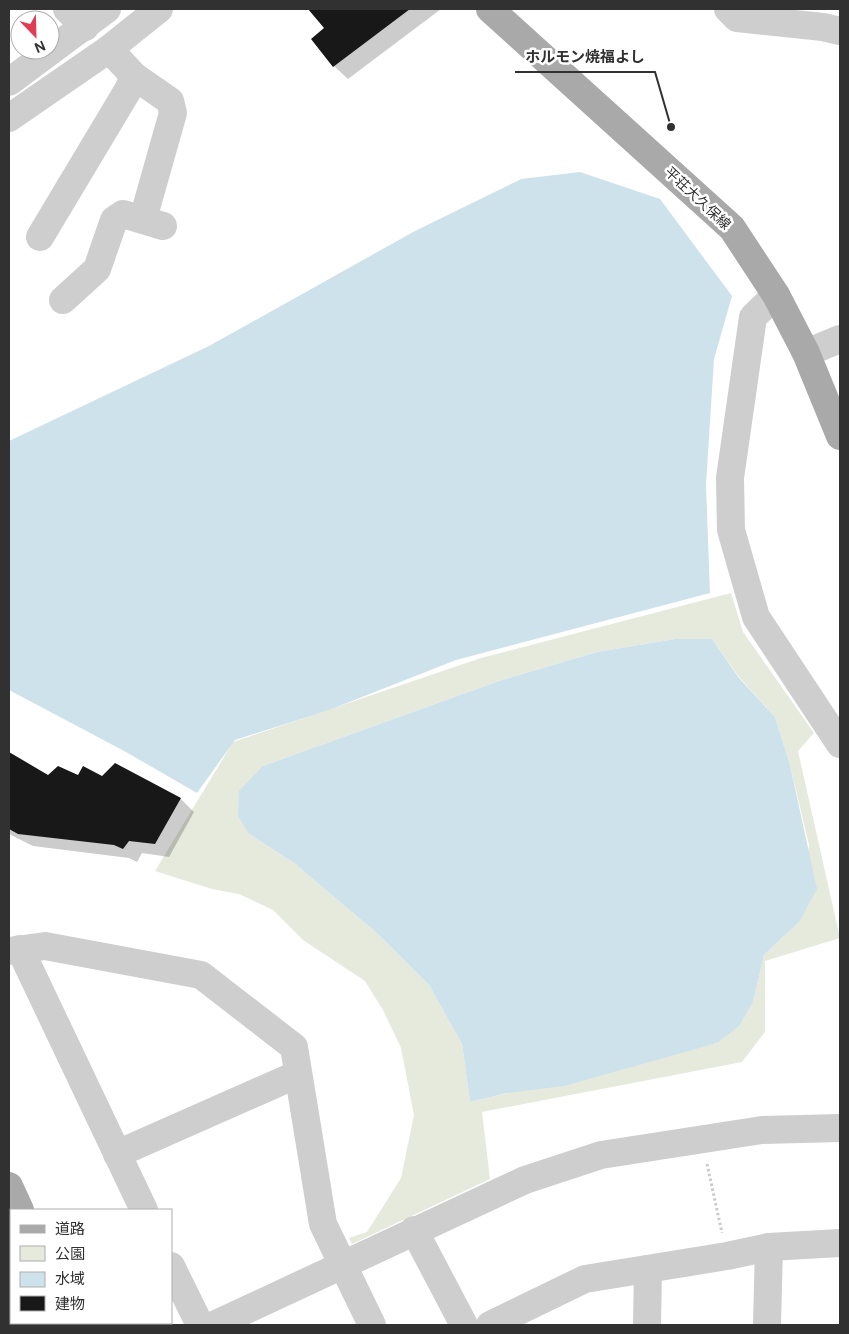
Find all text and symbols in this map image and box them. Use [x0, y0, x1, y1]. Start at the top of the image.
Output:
north arrow [10, 10, 60, 60]
text: N [32, 37, 48, 57]
callout: ホルモン焼福よし [515, 42, 655, 72]
text: ホルモン焼福よし [525, 47, 645, 67]
street label: 平荘大久保線 [661, 163, 735, 233]
legend [10, 1209, 172, 1324]
text: 道路 [55, 1219, 85, 1239]
text: 公園 [55, 1244, 85, 1264]
text: 水域 [55, 1269, 85, 1289]
text: 建物 [55, 1294, 85, 1314]

